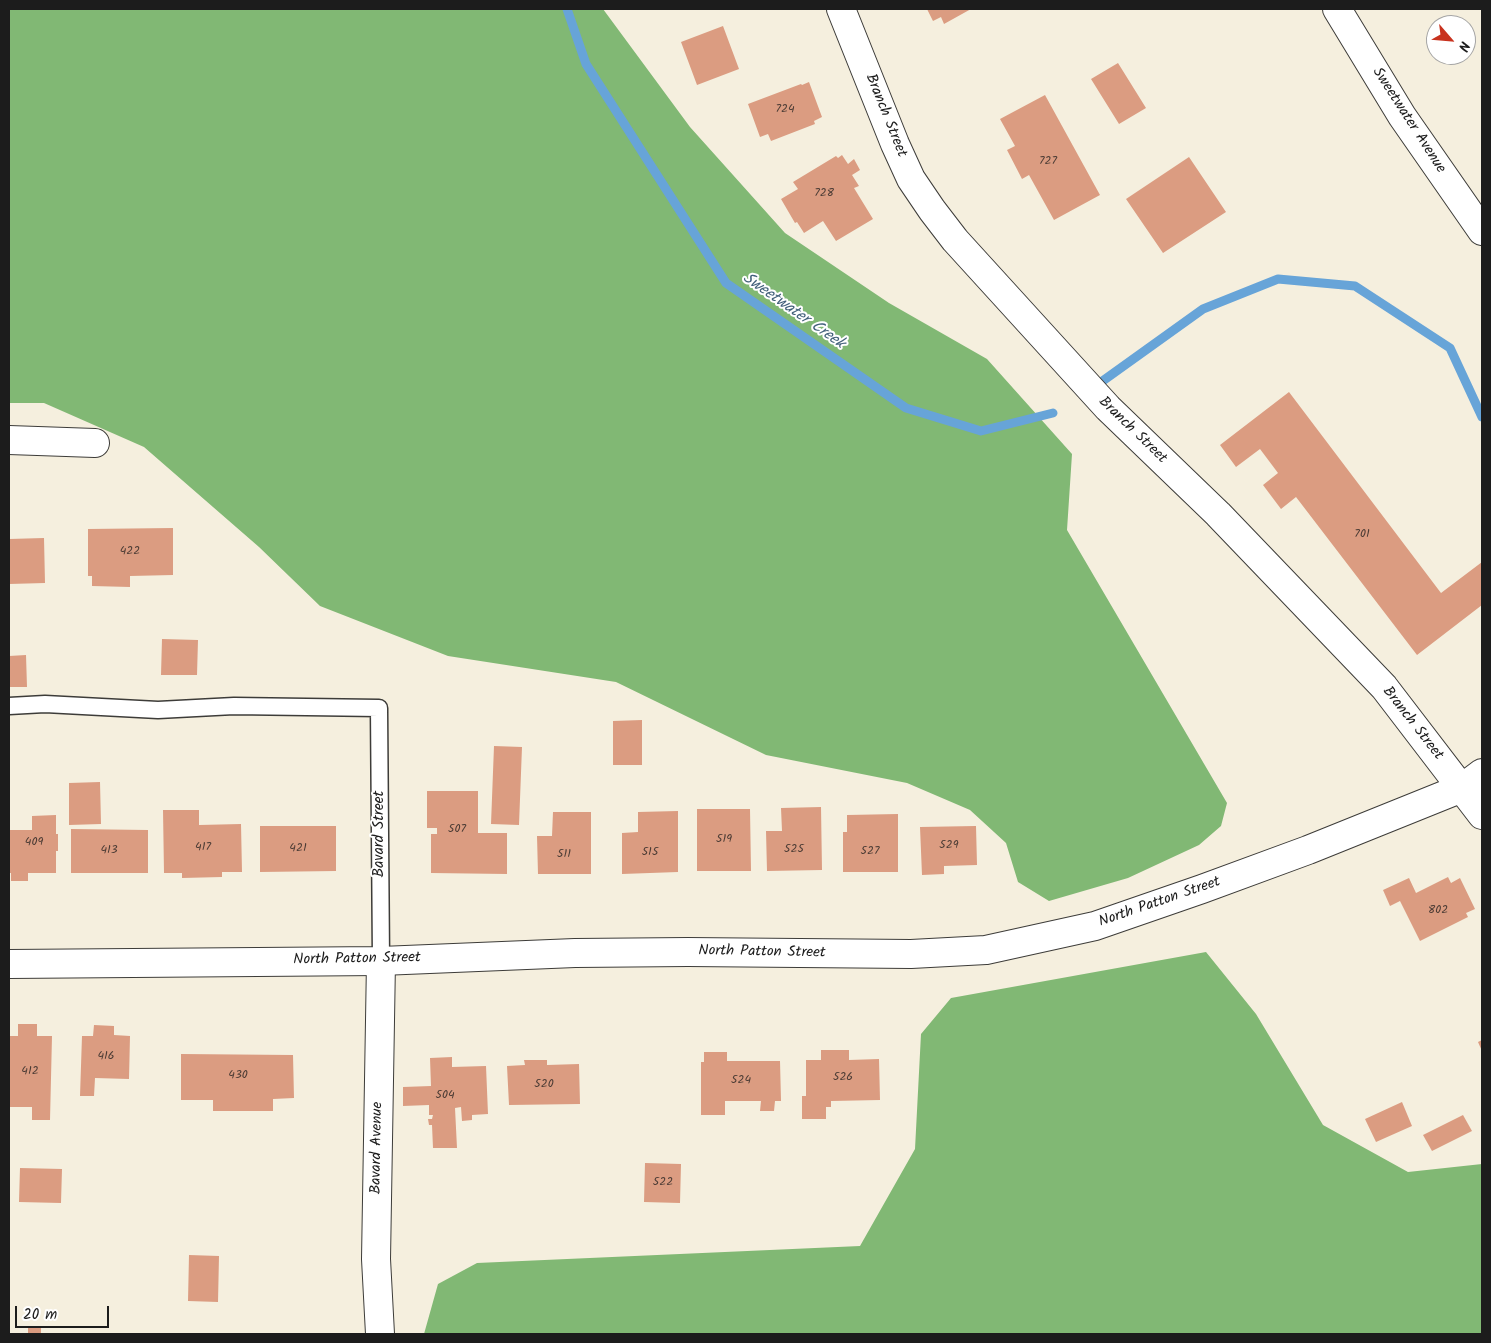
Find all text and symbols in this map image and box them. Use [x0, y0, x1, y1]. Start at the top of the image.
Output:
north arrow [1426, 15, 1476, 65]
text: N [1452, 37, 1475, 55]
street label: Sweetwater Avenue [1367, 65, 1449, 177]
street label: Branch Street [860, 72, 910, 160]
house number: 724 [775, 103, 795, 117]
house number: 727 [1039, 155, 1057, 169]
house number: 728 [814, 187, 834, 201]
water label: Sweetwater Creek [738, 270, 848, 354]
street label: Branch Street [1094, 394, 1170, 468]
house number: 701 [1354, 528, 1370, 542]
house number: 422 [120, 545, 140, 559]
street label: Branch Street [1378, 684, 1446, 764]
street label: Bavard Street [371, 791, 389, 877]
house number: 507 [448, 823, 466, 837]
house number: 519 [716, 833, 732, 847]
house number: 409 [25, 836, 43, 850]
house number: 529 [939, 839, 959, 853]
house number: 417 [195, 841, 211, 855]
house number: 421 [289, 842, 307, 856]
house number: 525 [784, 843, 804, 857]
house number: 413 [100, 844, 118, 858]
house number: 527 [861, 845, 879, 859]
house number: 515 [642, 846, 658, 860]
house number: 511 [557, 848, 571, 862]
street label: North Patton Street [1097, 874, 1223, 932]
house number: 802 [1428, 904, 1448, 918]
street label: North Patton Street [698, 943, 826, 963]
street label: North Patton Street [293, 950, 421, 970]
house number: 416 [97, 1050, 115, 1064]
house number: 412 [21, 1065, 39, 1079]
house number: 430 [228, 1069, 248, 1083]
house number: 526 [833, 1071, 853, 1085]
house number: 524 [731, 1074, 751, 1088]
house number: 520 [534, 1078, 554, 1092]
house number: 504 [435, 1089, 455, 1103]
street label: Bavard Avenue [368, 1102, 388, 1194]
house number: 522 [653, 1176, 673, 1190]
scale bar [18, 1296, 111, 1328]
text: 20 m [23, 1303, 57, 1327]

